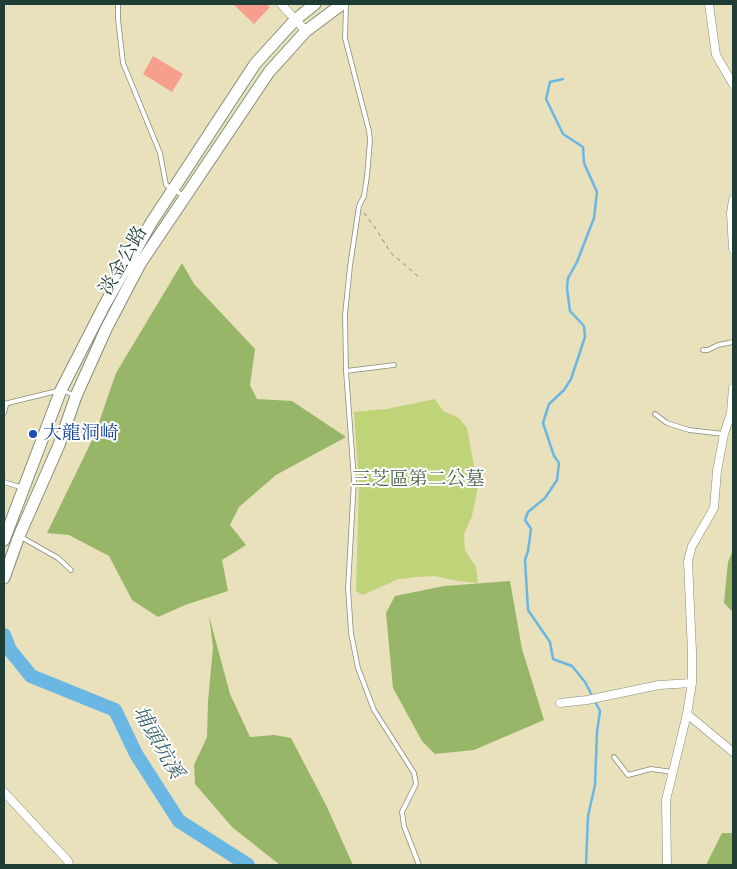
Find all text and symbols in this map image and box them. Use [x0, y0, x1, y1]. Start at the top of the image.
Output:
street label: 淡金公路 [95, 222, 153, 300]
place label: 大龍洞崎 [43, 423, 119, 445]
marker: 大龍洞崎 [27, 428, 39, 440]
park label: 三芝區第二公墓 [352, 469, 484, 491]
water label: 埔頭坑溪 [127, 702, 187, 784]

